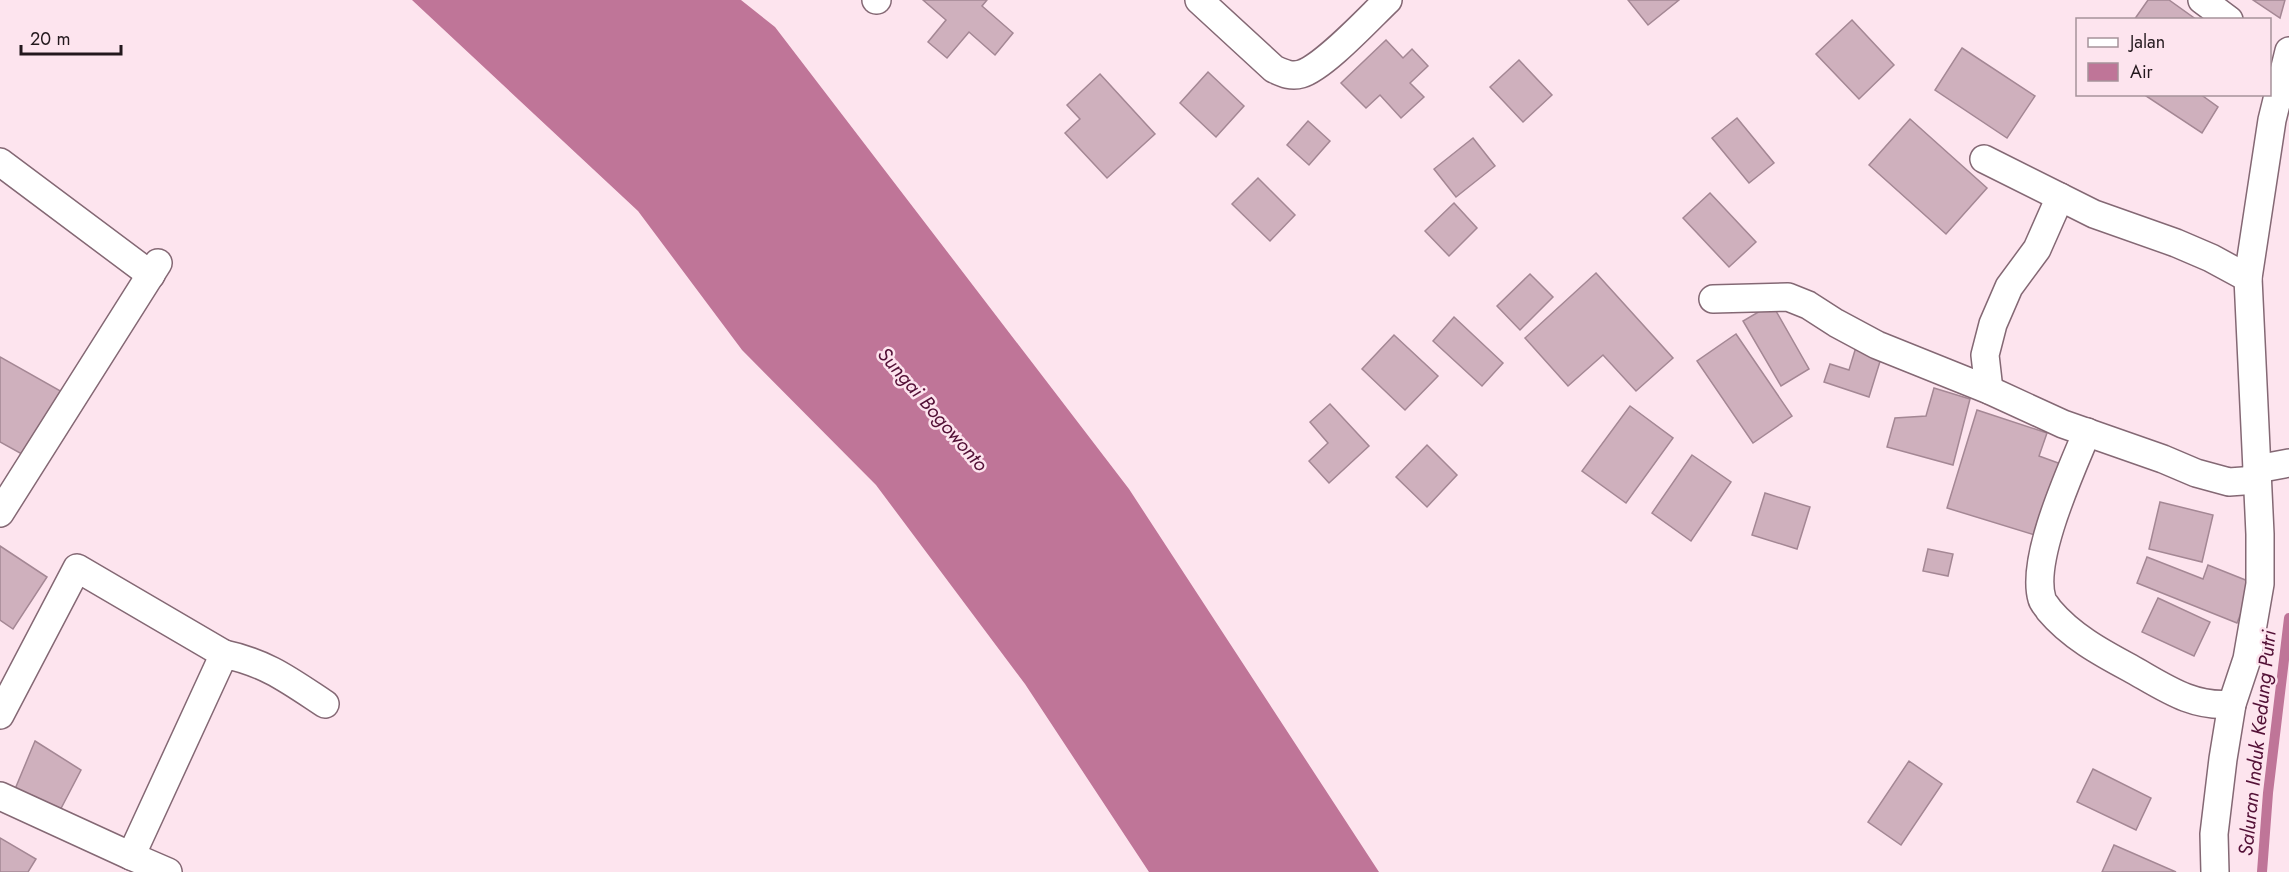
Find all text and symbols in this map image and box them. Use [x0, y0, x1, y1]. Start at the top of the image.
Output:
scale bar [21, 18, 122, 56]
legend [2076, 18, 2271, 96]
text: 20 m [30, 26, 70, 52]
text: Jalan [2128, 29, 2165, 55]
text: Air [2130, 59, 2154, 85]
water label: Sungai Bogowonto [871, 341, 995, 478]
water label: Saluran Induk Kedung Putri [2231, 628, 2284, 857]

